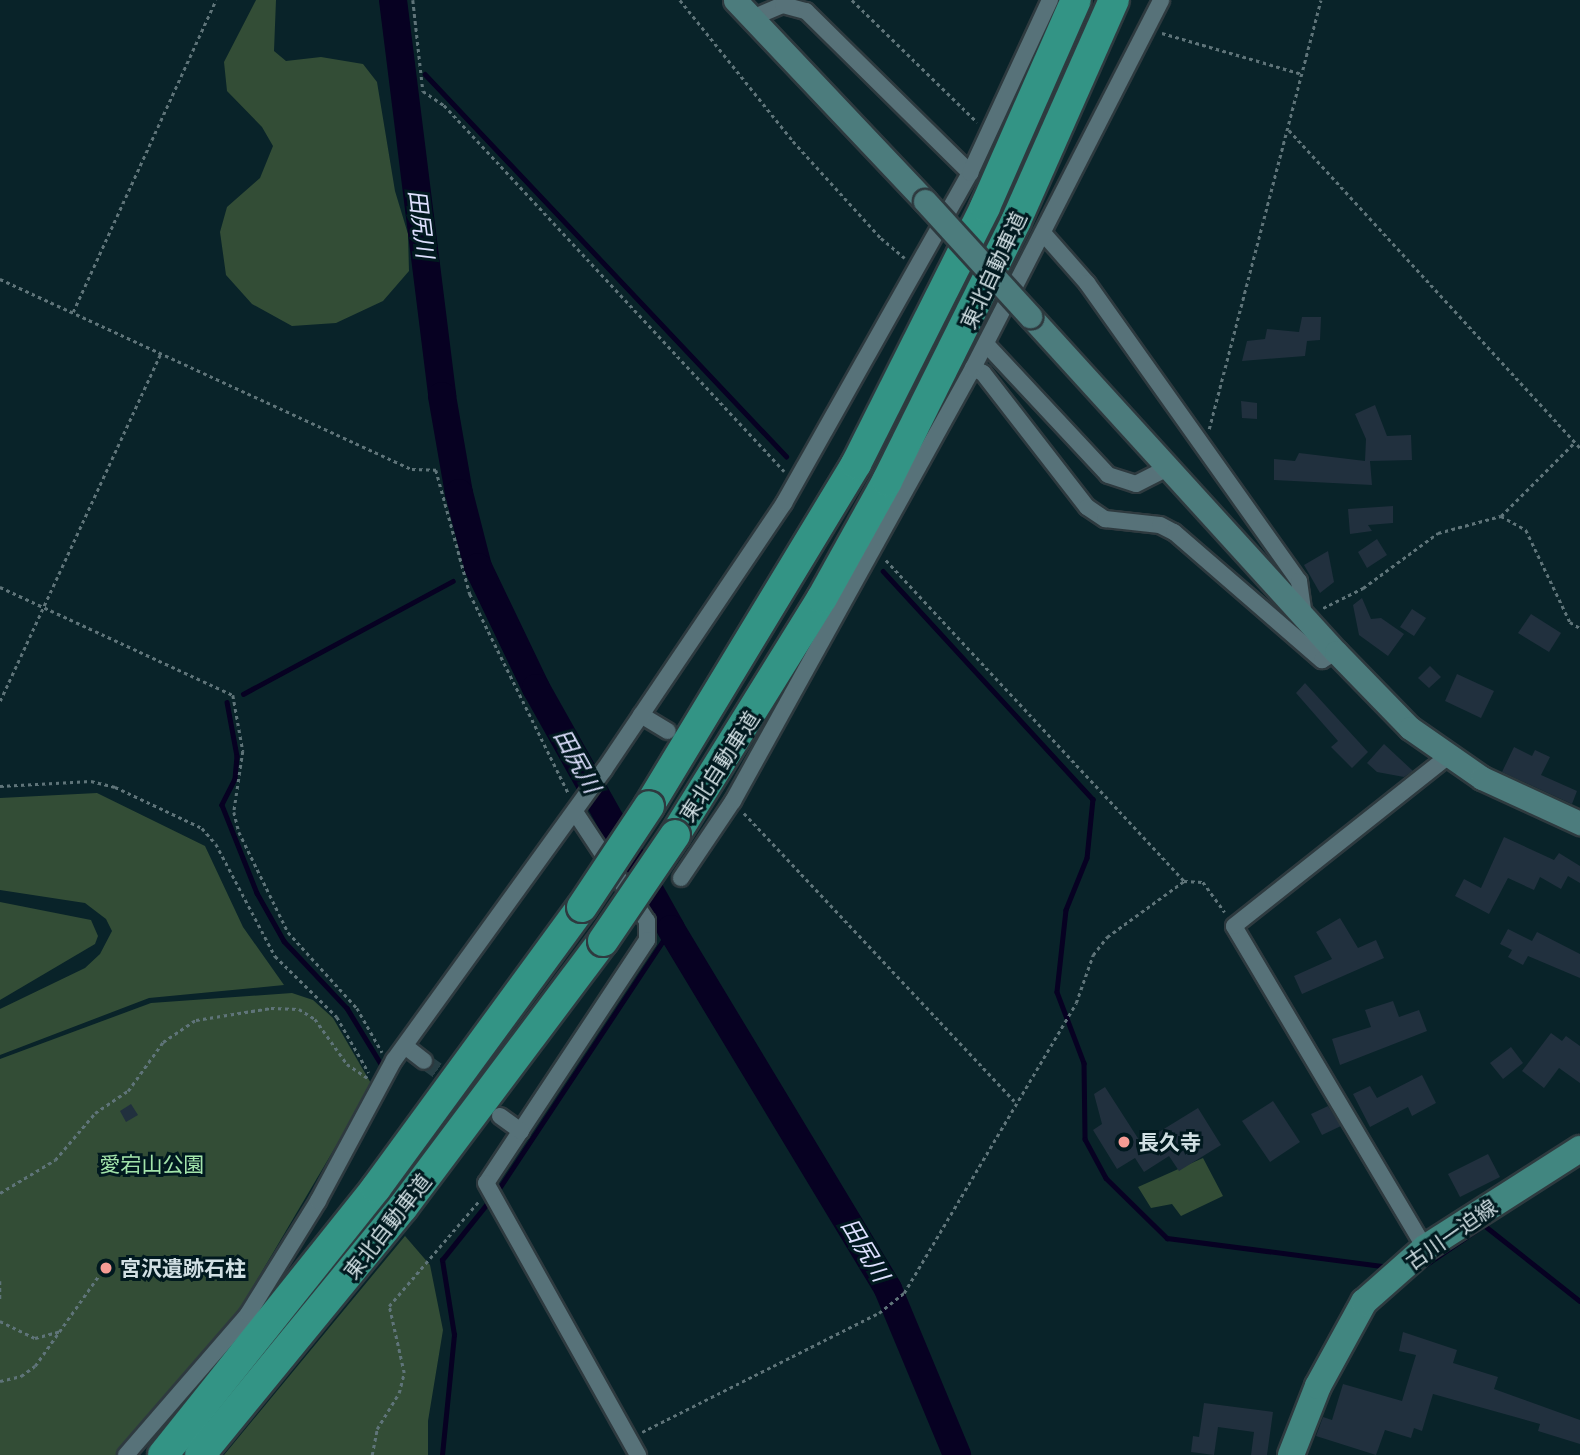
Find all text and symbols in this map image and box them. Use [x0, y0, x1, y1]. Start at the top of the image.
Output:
water label: 田尻川 [403, 188, 439, 260]
street label: 東北自動車道 [955, 208, 1031, 332]
street label: 東北自動車道 [674, 706, 764, 826]
water label: 田尻川 [548, 724, 606, 798]
place label: 長久寺 [1138, 1129, 1201, 1155]
marker: 長久寺 [1116, 1134, 1132, 1150]
park label: 愛宕山公園 [100, 1151, 204, 1177]
street label: 東北自動車道 [338, 1169, 436, 1283]
street label: 古川一迫線 [1401, 1194, 1501, 1274]
water label: 田尻川 [835, 1213, 895, 1287]
place label: 宮沢遺跡石柱 [120, 1255, 246, 1281]
marker: 宮沢遺跡石柱 [98, 1260, 114, 1276]

